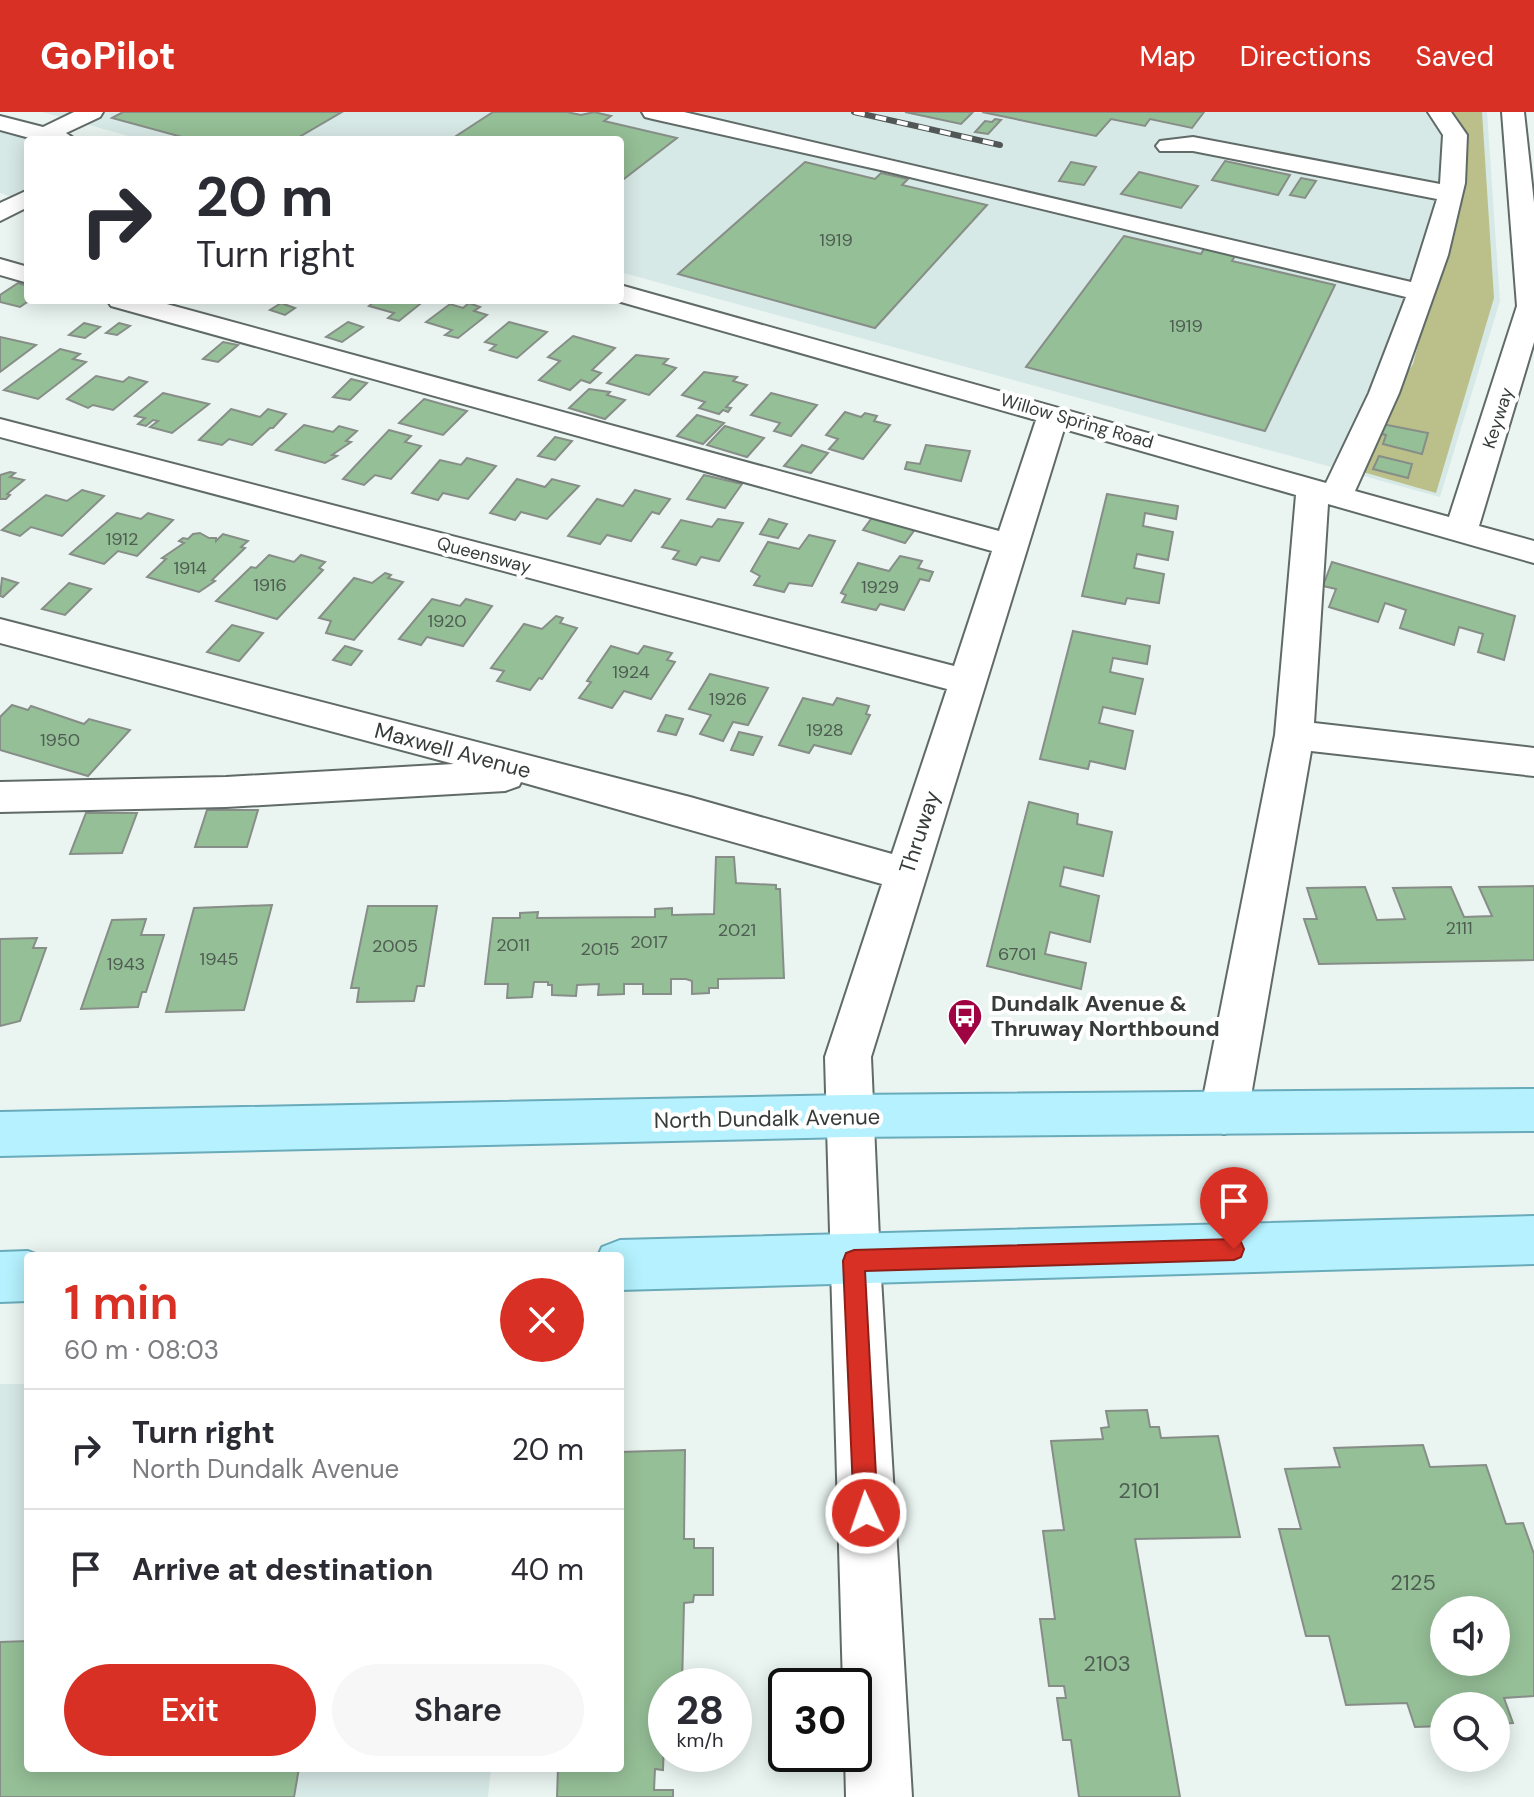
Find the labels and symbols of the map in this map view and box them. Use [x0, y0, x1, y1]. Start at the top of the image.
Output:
house number: 1919 [819, 228, 853, 252]
house number: 1919 [1169, 314, 1203, 338]
street label: Keyway [1477, 384, 1519, 452]
street label: Willow Spring Road [998, 388, 1156, 454]
house number: 1912 [106, 527, 138, 551]
street label: Queensway [434, 531, 534, 579]
house number: 1914 [173, 556, 207, 580]
house number: 1916 [253, 573, 287, 597]
house number: 1929 [861, 575, 899, 599]
house number: 1920 [427, 609, 467, 633]
house number: 1924 [612, 660, 650, 684]
house number: 1926 [709, 687, 747, 711]
street label: Maxwell Avenue [372, 716, 534, 785]
house number: 1928 [806, 718, 844, 742]
house number: 1950 [40, 728, 80, 752]
street label: Thruway [892, 787, 947, 878]
house number: 2111 [1445, 916, 1473, 940]
house number: 2021 [718, 918, 756, 942]
house number: 2017 [630, 930, 668, 954]
house number: 2011 [496, 933, 530, 957]
house number: 2005 [372, 934, 418, 958]
house number: 2015 [580, 937, 620, 961]
house number: 6701 [998, 942, 1036, 966]
house number: 1945 [200, 947, 238, 971]
house number: 1943 [107, 952, 145, 976]
place label: Dundalk Avenue & Thruway Northbound [991, 989, 1220, 1043]
bus stop icon: Dundalk Avenue & Thruway Northbound [946, 997, 984, 1047]
street label: North Dundalk Avenue [654, 1102, 880, 1135]
pin [1200, 1167, 1268, 1249]
position arrow [824, 1471, 908, 1555]
house number: 2101 [1118, 1476, 1160, 1505]
house number: 2125 [1390, 1568, 1436, 1597]
house number: 2103 [1083, 1649, 1131, 1678]
speed limit sign: 30 [768, 1668, 872, 1772]

